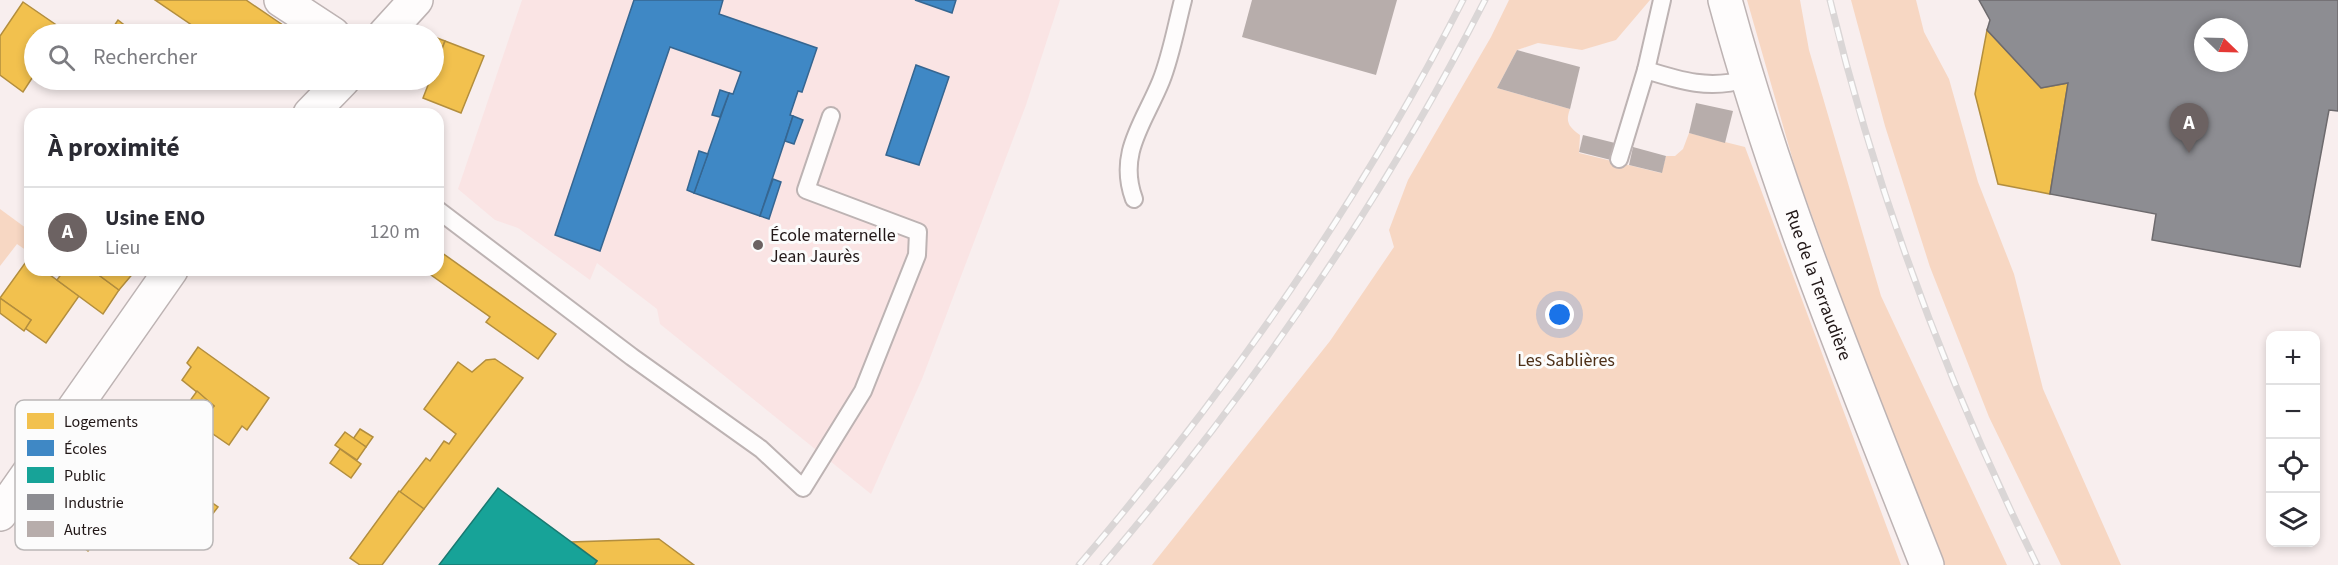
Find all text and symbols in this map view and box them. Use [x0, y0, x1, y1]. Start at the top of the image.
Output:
north arrow [2194, 18, 2248, 72]
search box [24, 24, 444, 90]
icon: search [45, 41, 78, 74]
text: Rechercher [93, 41, 197, 73]
pin: A [2170, 104, 2208, 153]
text: À proximité [48, 129, 180, 166]
text: Usine ENO [105, 202, 205, 234]
street label: Rue de la Terraudière [1779, 206, 1858, 364]
text: A [62, 218, 73, 246]
text: 120 m [370, 218, 420, 246]
place label: École maternelle Jean Jaurès [770, 223, 896, 269]
text: Lieu [105, 234, 140, 262]
marker: École maternelle Jean Jaurès [751, 238, 765, 252]
your location [1545, 300, 1574, 329]
map controls [2266, 331, 2320, 547]
button: + [2266, 331, 2320, 385]
park label: Les Sablières [1517, 348, 1615, 373]
button: − [2266, 385, 2320, 439]
legend [15, 400, 213, 550]
text: Logements [64, 411, 138, 433]
text: Écoles [64, 438, 107, 460]
button: locate [2266, 439, 2320, 493]
text: Public [64, 465, 106, 487]
text: Industrie [64, 492, 124, 514]
button: layers [2266, 493, 2320, 547]
text: Autres [64, 519, 107, 541]

